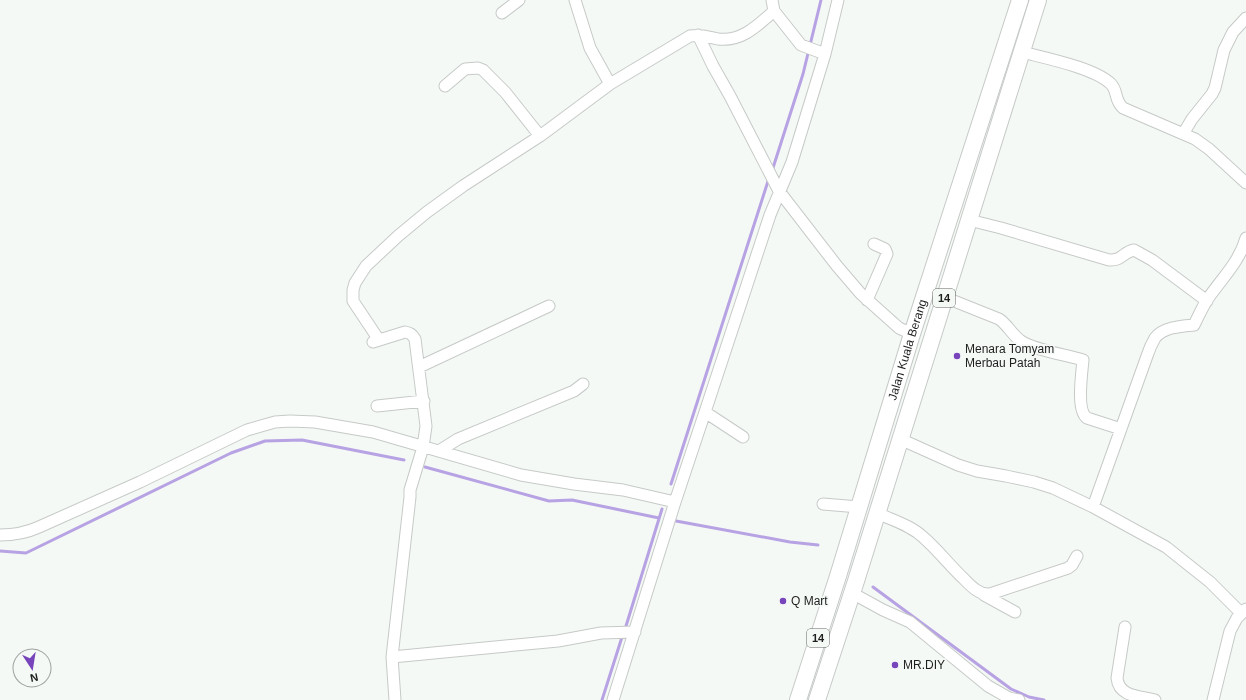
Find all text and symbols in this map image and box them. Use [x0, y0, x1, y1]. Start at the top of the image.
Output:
road number: 14 [933, 289, 955, 307]
street label: Jalan Kuala Berang [885, 297, 930, 402]
place label: Menara Tomyam Merbau Patah [965, 342, 1054, 370]
marker: Menara Tomyam Merbau Patah [952, 351, 962, 361]
place label: Q Mart [791, 594, 828, 608]
marker: Q Mart [778, 596, 788, 606]
road number: 14 [807, 629, 829, 647]
north arrow [12, 648, 52, 688]
place label: MR.DIY [903, 658, 945, 672]
marker: MR.DIY [890, 660, 900, 670]
text: N [29, 671, 39, 684]

